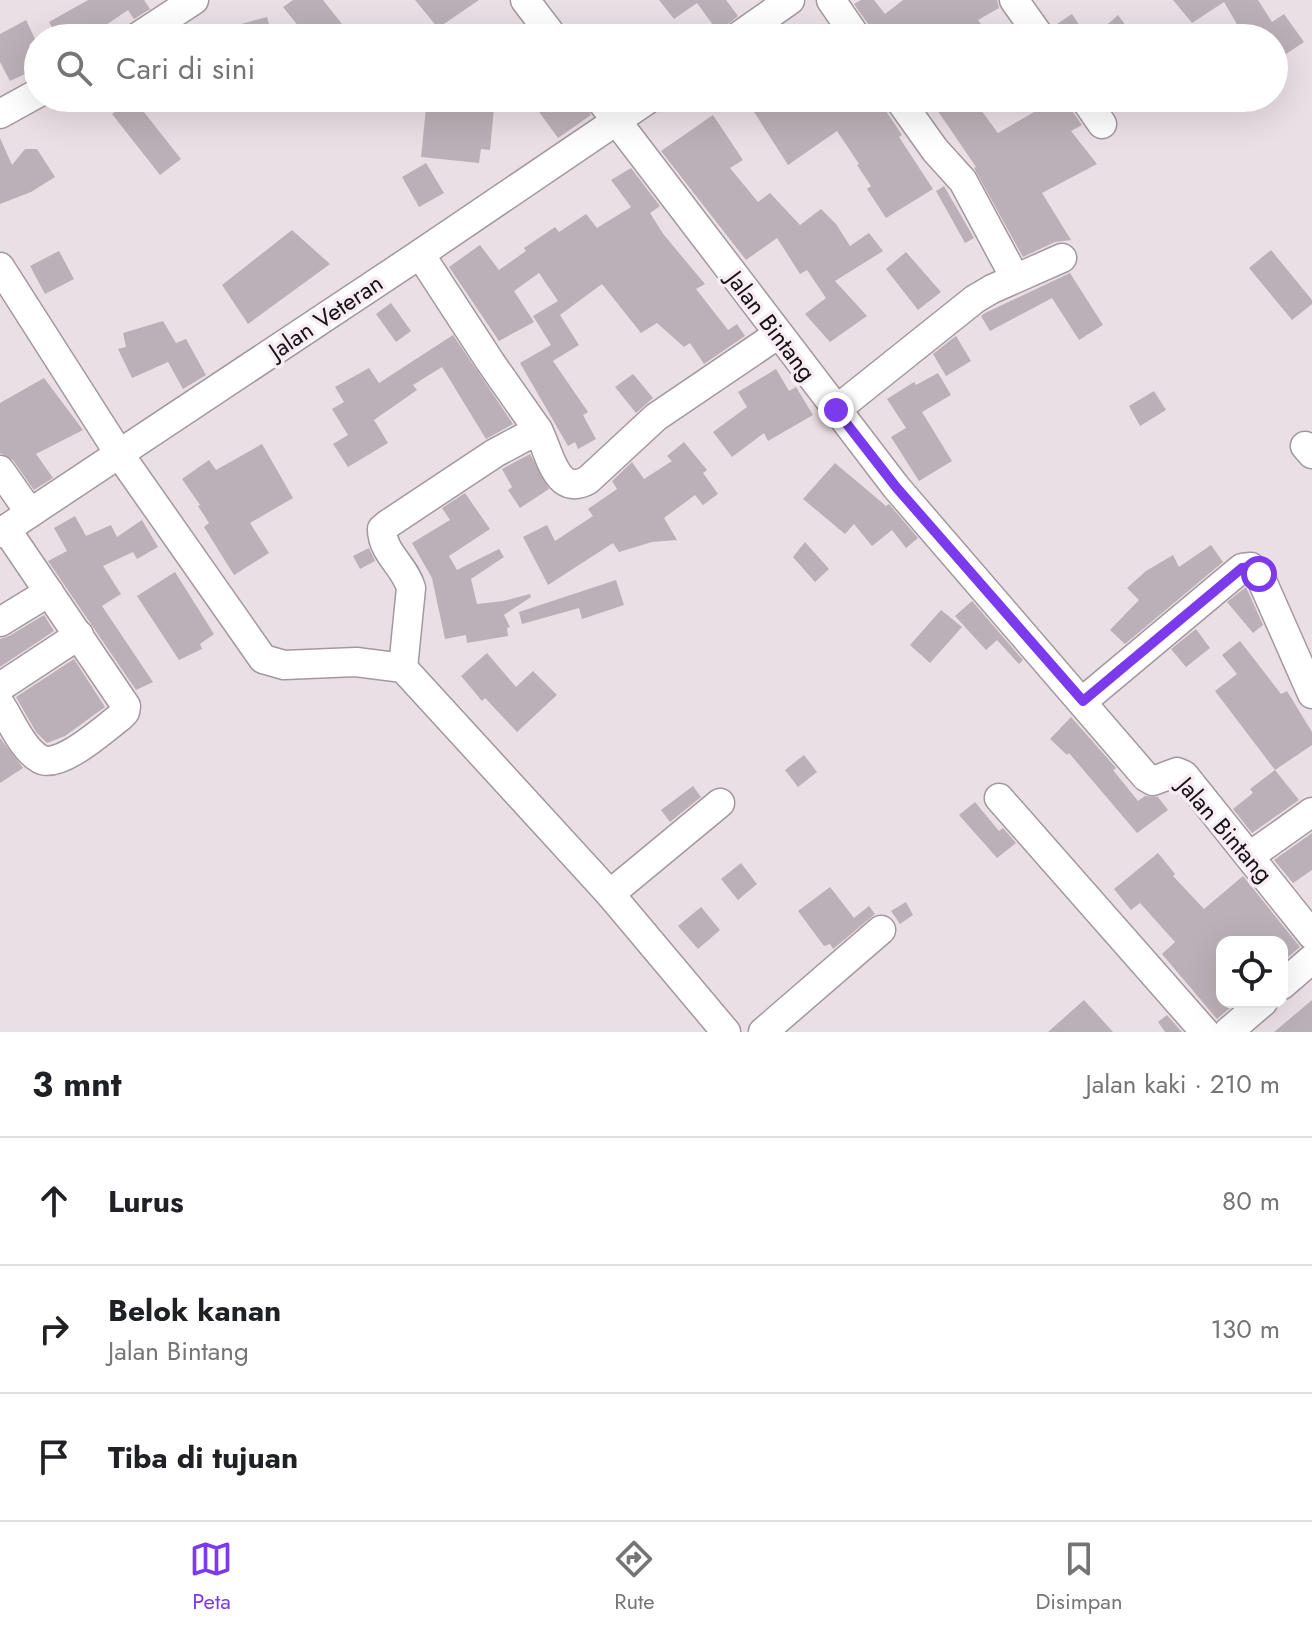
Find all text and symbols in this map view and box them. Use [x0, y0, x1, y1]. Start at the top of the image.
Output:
search box [24, 24, 1288, 112]
icon: search [52, 46, 96, 90]
text: Cari di sini [116, 47, 255, 90]
street label: Jalan Bintang [717, 261, 824, 388]
street label: Jalan Veteran [259, 265, 390, 369]
route end [818, 392, 854, 428]
route start [1241, 556, 1277, 592]
street label: Jalan Bintang [1168, 767, 1281, 890]
map controls [1216, 936, 1288, 1008]
button: locate [1216, 936, 1288, 1008]
text: 3 mnt [32, 1060, 122, 1109]
text: Jalan kaki · 210 m [1086, 1065, 1280, 1103]
icon: ahead [32, 1179, 76, 1223]
text: Lurus [108, 1180, 184, 1223]
text: 80 m [1222, 1182, 1280, 1220]
text: Belok kanan [108, 1289, 281, 1332]
icon: right [32, 1307, 76, 1351]
text: 130 m [1210, 1310, 1280, 1348]
text: Jalan Bintang [108, 1332, 249, 1370]
icon: arrive [32, 1435, 76, 1479]
text: Tiba di tujuan [108, 1436, 298, 1479]
tab: Peta [189, 1537, 233, 1617]
tab: Rute [612, 1537, 656, 1617]
tab: Disimpan [1035, 1537, 1122, 1617]

